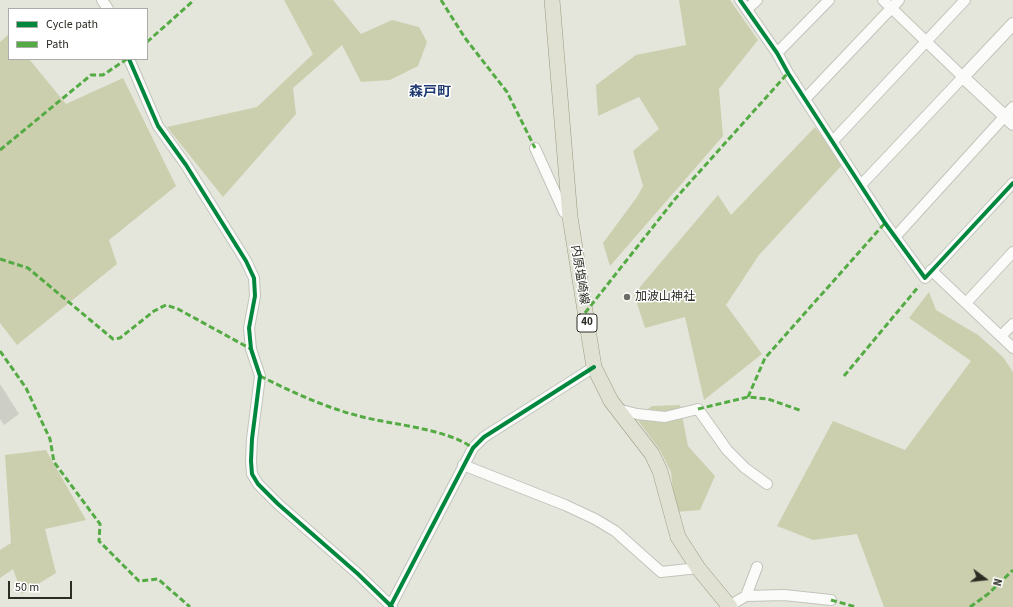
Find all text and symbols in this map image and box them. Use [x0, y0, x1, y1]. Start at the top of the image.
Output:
legend [8, 8, 148, 60]
text: Cycle path [46, 16, 98, 33]
text: Path [46, 36, 69, 53]
district label: 森戸町 [409, 85, 451, 101]
street label: 内原塩崎線 [567, 244, 591, 306]
place label: 加波山神社 [635, 290, 695, 304]
marker: 加波山神社 [622, 292, 632, 302]
road number: 40 [577, 314, 597, 332]
north arrow [965, 559, 1005, 599]
scale bar [10, 573, 74, 599]
text: N [989, 577, 1005, 588]
text: 50 m [15, 579, 39, 596]

